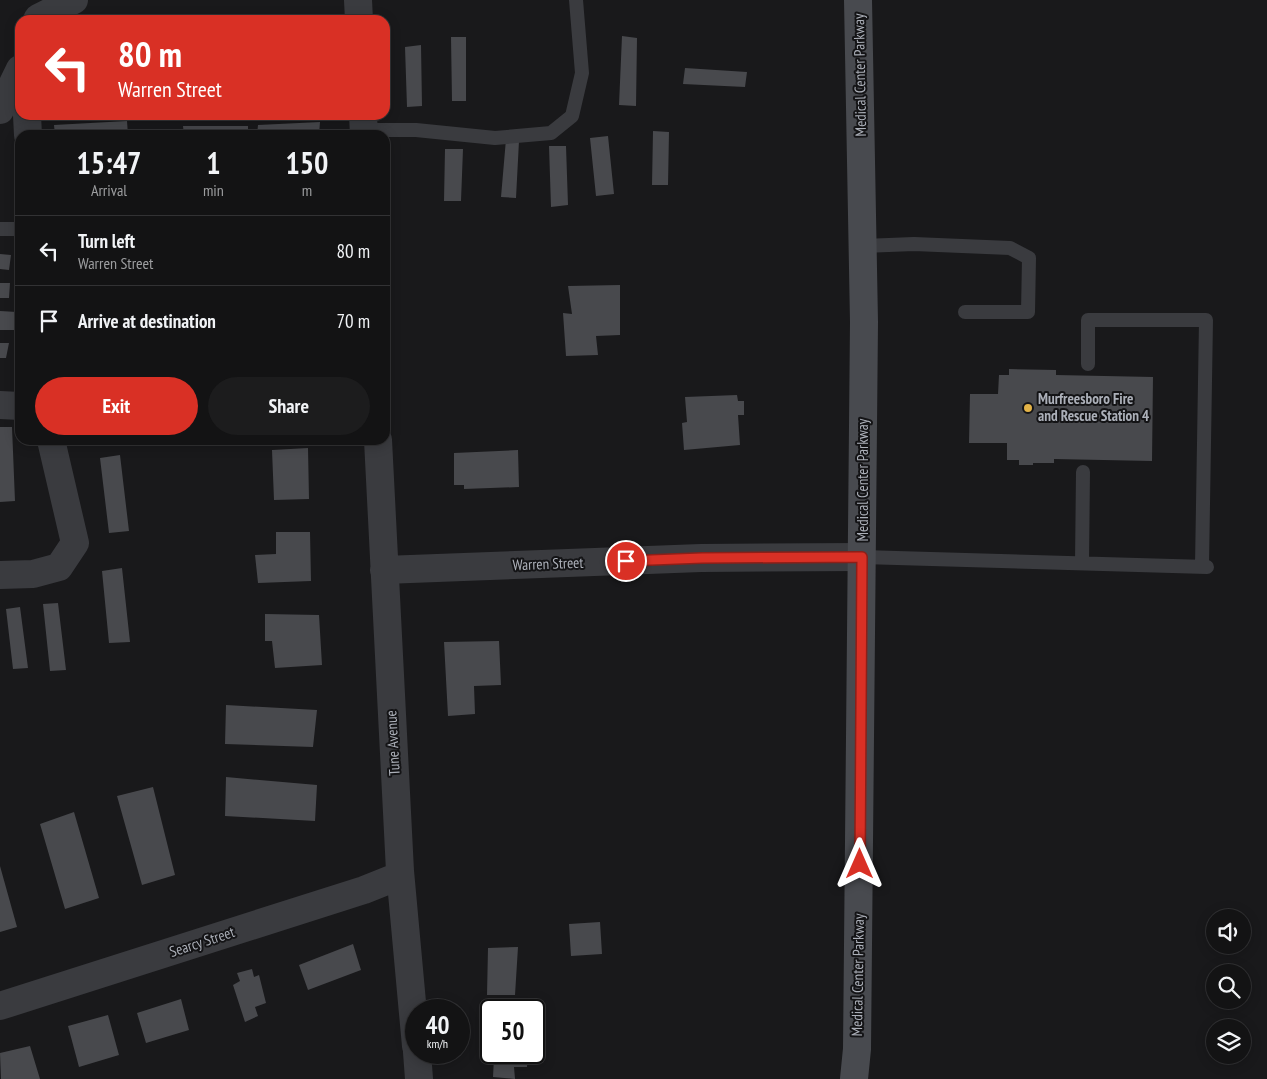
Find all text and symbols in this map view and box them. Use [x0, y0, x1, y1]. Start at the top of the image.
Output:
street label: Medical Center Parkway [849, 13, 870, 137]
text: 80 m [118, 31, 182, 77]
icon: left [35, 35, 100, 100]
text: Warren Street [118, 75, 222, 103]
text: 15:47 [77, 143, 141, 182]
text: 1 [206, 143, 221, 182]
text: 150 [285, 143, 328, 182]
text: Arrival [91, 180, 127, 200]
text: min [203, 180, 224, 200]
text: m [302, 180, 312, 200]
text: Turn left [78, 229, 135, 253]
icon: left [35, 237, 63, 265]
text: 80 m [337, 239, 370, 263]
text: Warren Street [78, 253, 154, 273]
icon: arrive [35, 307, 63, 335]
text: Arrive at destination [78, 309, 216, 333]
text: 70 m [337, 309, 370, 333]
button: Exit [35, 377, 198, 435]
button: Share [208, 377, 370, 435]
place label: Murfreesboro Fire and Rescue Station 4 [1038, 389, 1149, 425]
marker: Murfreesboro Fire and Rescue Station 4 [1022, 402, 1034, 414]
street label: Medical Center Parkway [853, 418, 872, 542]
pin [605, 540, 647, 582]
icon: arrive [612, 547, 640, 575]
street label: Warren Street [512, 553, 584, 574]
street label: Tune Avenue [381, 710, 404, 776]
position arrow [833, 837, 885, 889]
map controls [1206, 909, 1251, 1064]
button: sound [1206, 909, 1251, 954]
street label: Medical Center Parkway [847, 913, 868, 1037]
street label: Searcy Street [167, 922, 237, 961]
button: search [1206, 964, 1251, 1009]
speed limit sign: 50 [480, 999, 545, 1064]
text: 40 [426, 1009, 449, 1041]
button: layers [1206, 1019, 1251, 1064]
text: km/h [427, 1036, 448, 1051]

